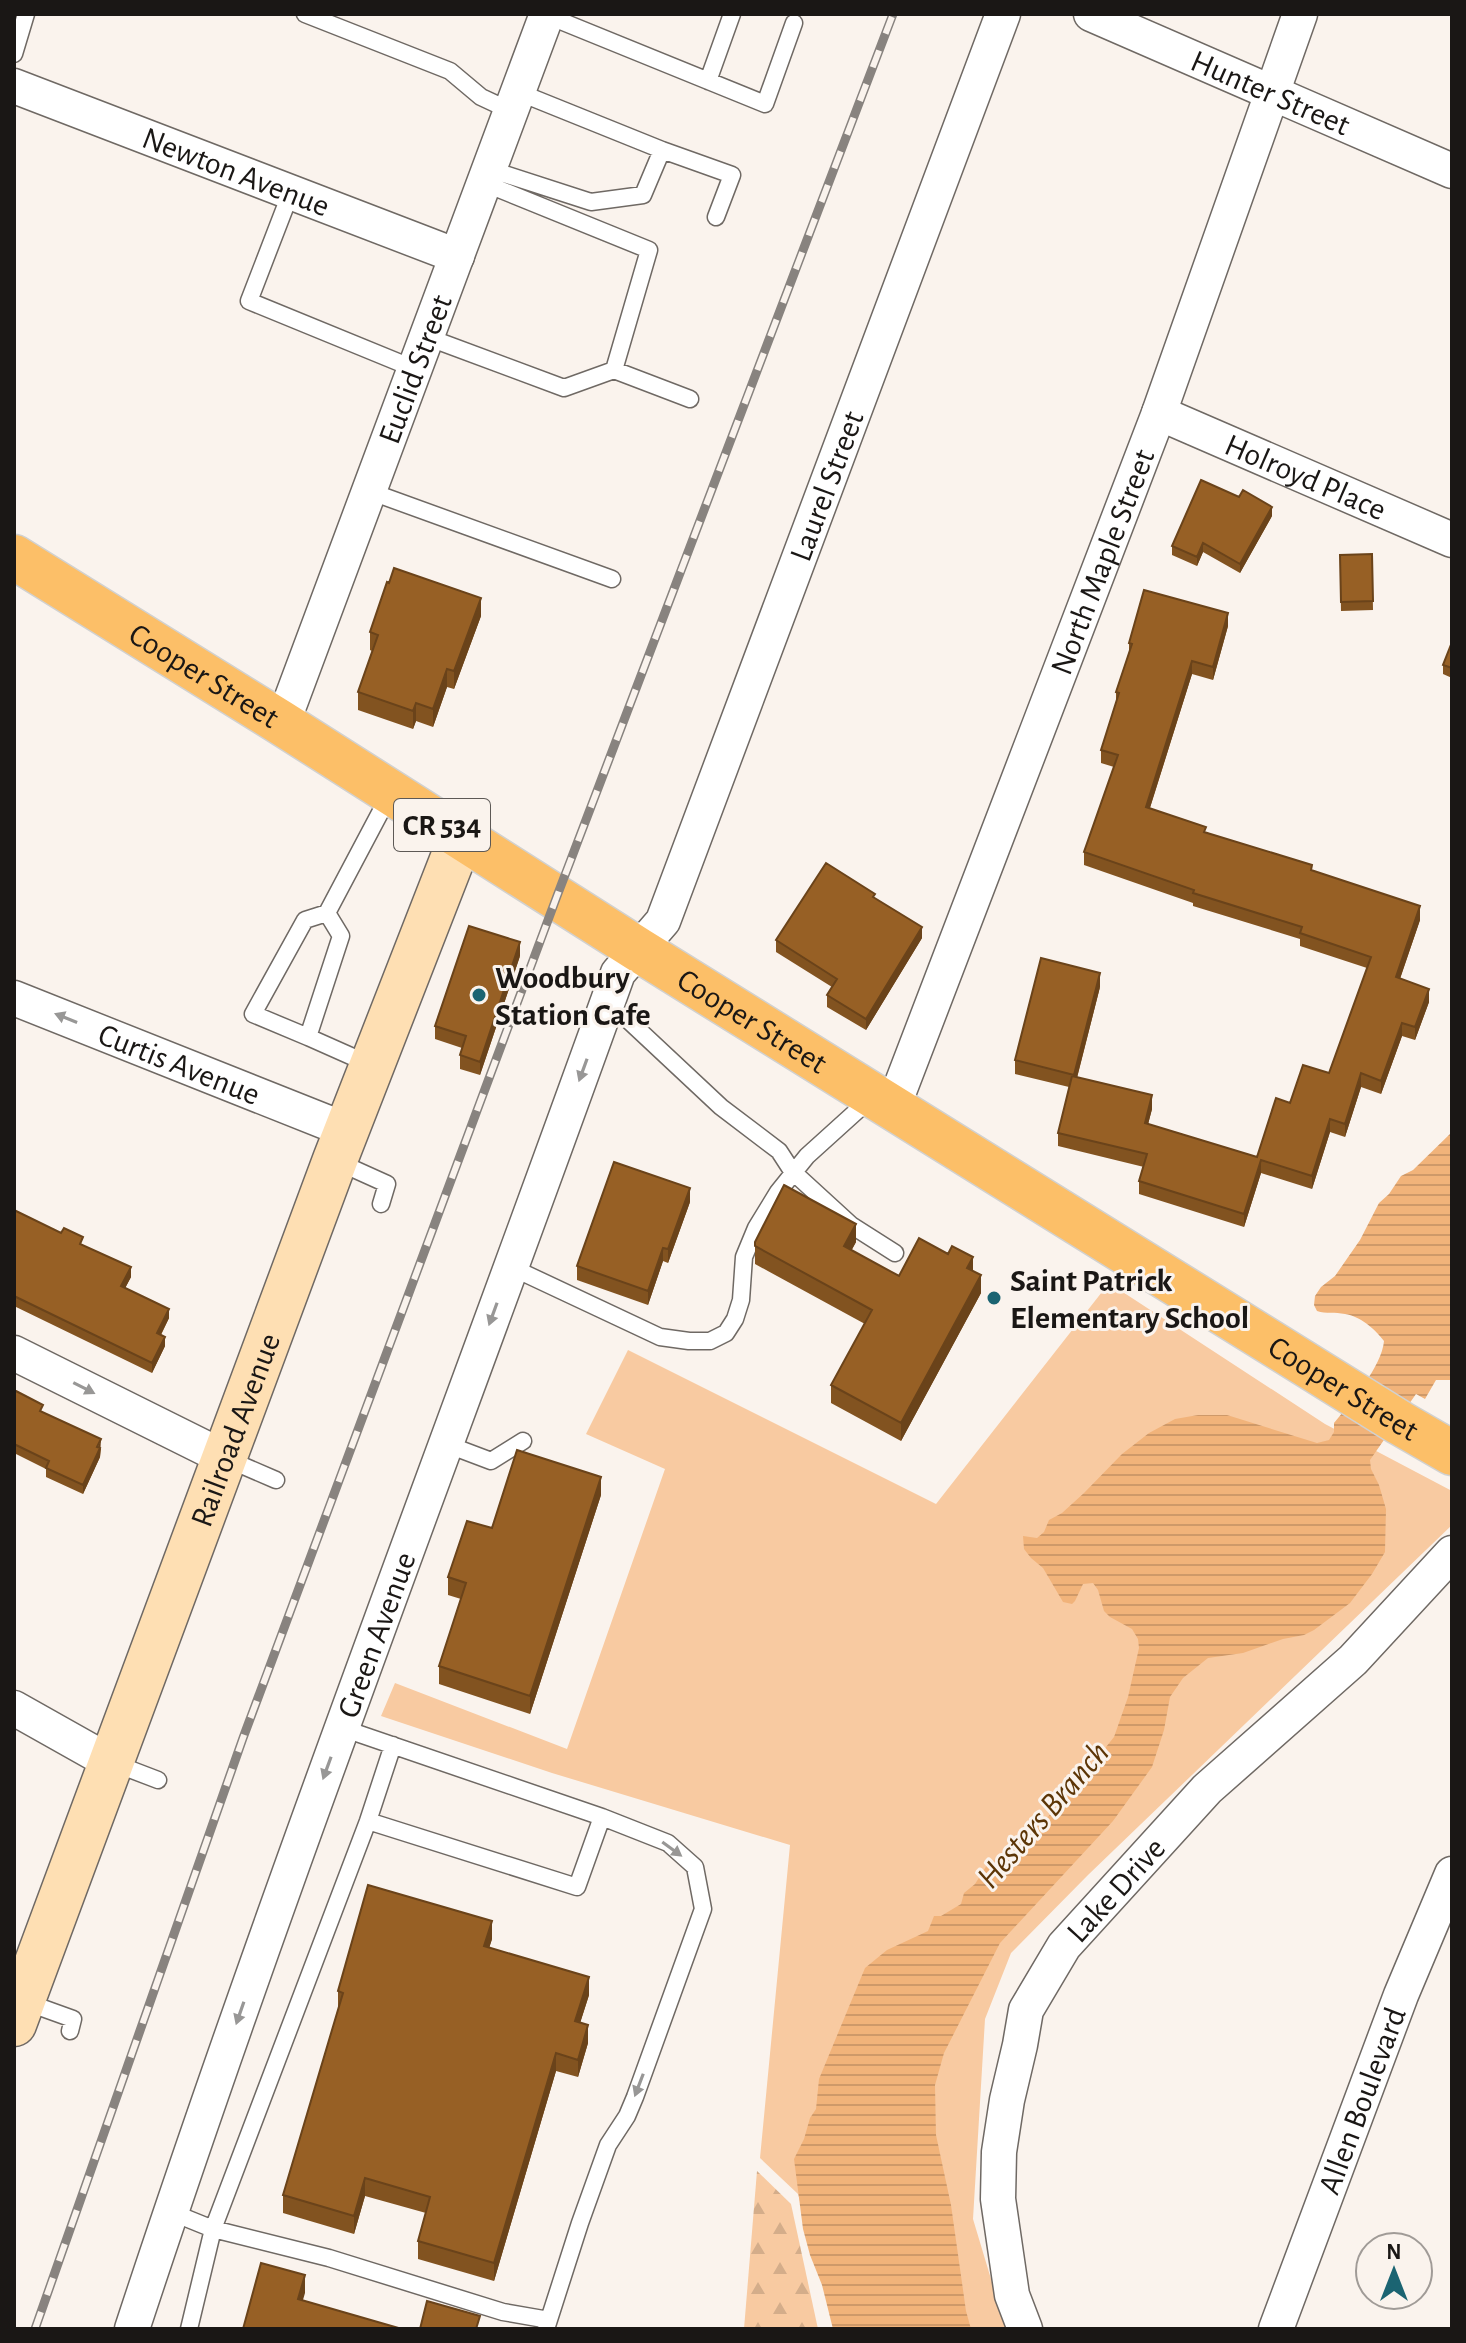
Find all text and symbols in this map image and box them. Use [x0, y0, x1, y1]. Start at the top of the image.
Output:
street label: Hunter Street [1186, 45, 1355, 142]
street label: Newton Avenue [138, 122, 334, 223]
street label: Euclid Street [373, 290, 458, 448]
street label: Laurel Street [784, 407, 870, 566]
street label: Holroyd Place [1220, 429, 1391, 526]
street label: North Maple Street [1045, 445, 1161, 679]
street label: Cooper Street [123, 618, 284, 734]
road number: CR 534 [394, 799, 490, 851]
place label: Woodbury Station Cafe [495, 962, 651, 1031]
street label: Cooper Street [672, 963, 832, 1080]
marker: Woodbury Station Cafe [470, 986, 488, 1004]
one-way arrow [54, 1011, 78, 1024]
street label: Curtis Avenue [94, 1018, 264, 1111]
one-way arrow [576, 1058, 589, 1082]
place label: Saint Patrick Elementary School [1010, 1265, 1249, 1334]
marker: Saint Patrick Elementary School [985, 1289, 1003, 1307]
one-way arrow [487, 1302, 499, 1326]
street label: Railroad Avenue [185, 1329, 286, 1531]
street label: Cooper Street [1263, 1331, 1423, 1447]
one-way arrow [72, 1381, 95, 1394]
street label: Green Avenue [332, 1548, 422, 1722]
water label: Hesters Branch [971, 1736, 1116, 1895]
one-way arrow [321, 1757, 333, 1781]
street label: Lake Drive [1061, 1832, 1171, 1949]
one-way arrow [661, 1841, 683, 1857]
one-way arrow [233, 2001, 246, 2025]
street label: Allen Boulevard [1313, 2003, 1412, 2199]
one-way arrow [632, 2074, 645, 2098]
north arrow [1354, 2231, 1434, 2311]
text: N [1386, 2241, 1402, 2263]

